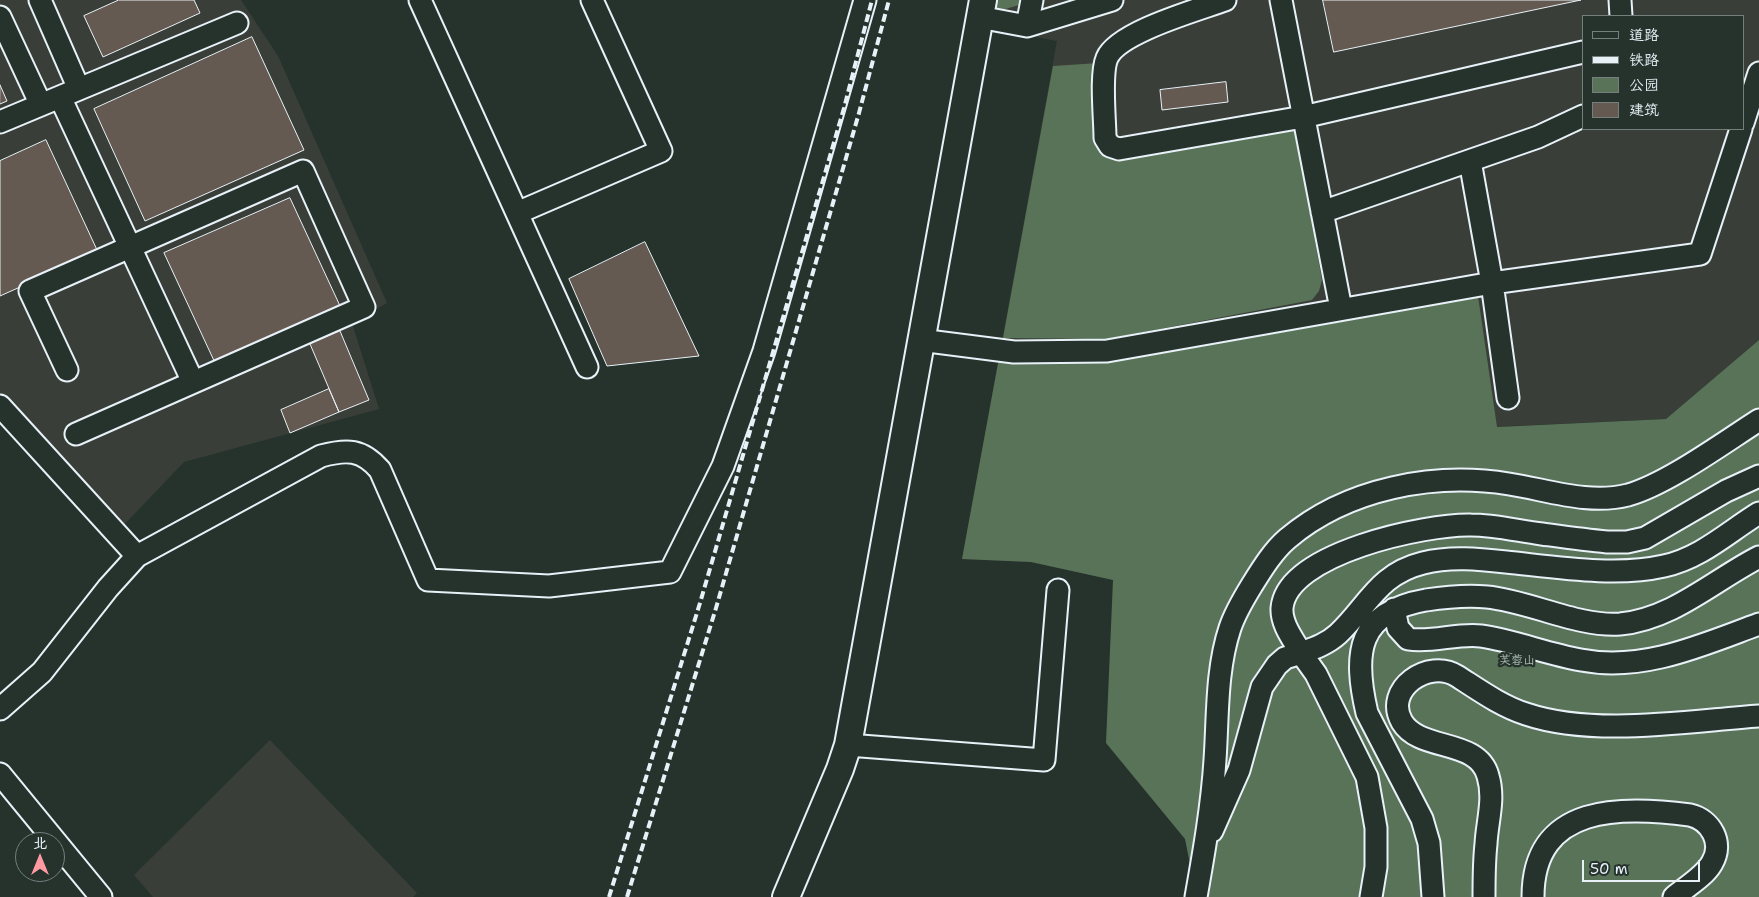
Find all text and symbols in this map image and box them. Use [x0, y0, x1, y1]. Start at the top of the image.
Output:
legend [1582, 15, 1744, 130]
text: 道路 [1629, 25, 1659, 45]
text: 铁路 [1629, 50, 1659, 70]
text: 公园 [1629, 75, 1659, 95]
text: 建筑 [1629, 100, 1659, 120]
park label: 芙蓉山 [1499, 654, 1535, 668]
north arrow [15, 832, 65, 882]
text: 北 [33, 834, 47, 852]
scale bar [1584, 850, 1702, 882]
text: 50 m [1590, 859, 1628, 879]

